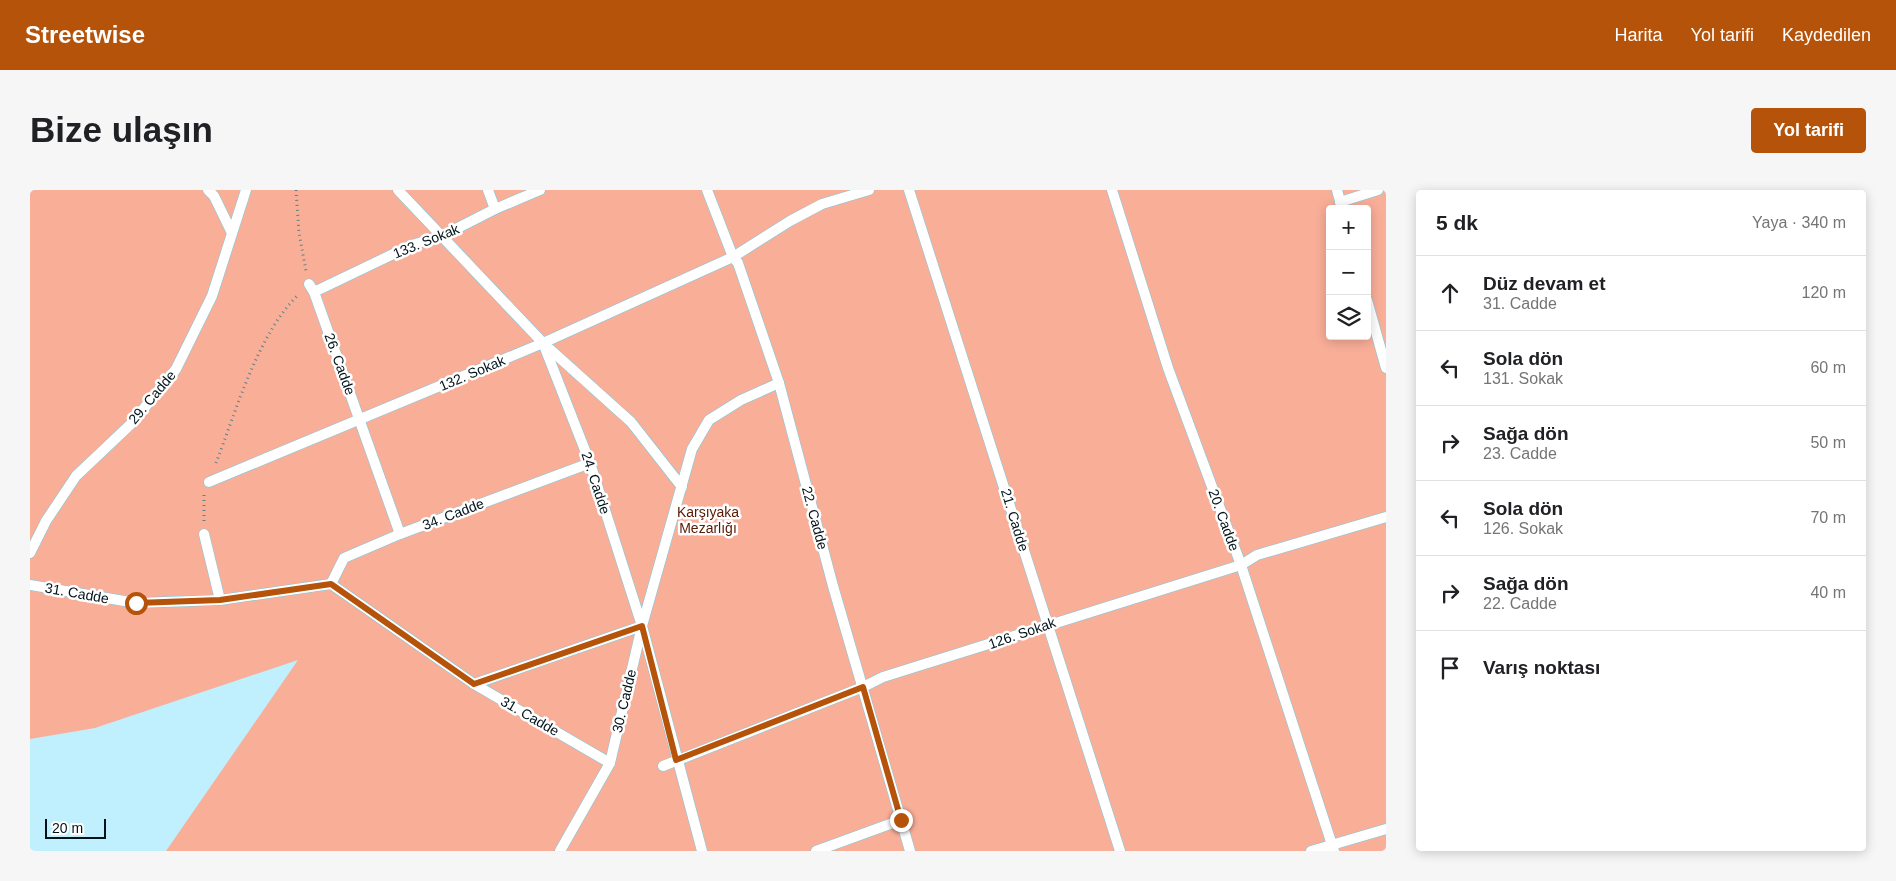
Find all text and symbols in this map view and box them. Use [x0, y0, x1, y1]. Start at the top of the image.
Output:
text: Streetwise [25, 21, 145, 48]
text: Harita [1615, 25, 1663, 45]
text: Yol tarifi [1691, 25, 1754, 45]
text: Kaydedilen [1782, 25, 1871, 45]
button: Yol tarifi [1751, 108, 1866, 153]
text: Bize ulaşın [30, 110, 213, 149]
map controls [1326, 205, 1371, 340]
button: + [1326, 205, 1371, 250]
text: 5 dk [1436, 211, 1478, 234]
text: Yaya · 340 m [1752, 214, 1846, 231]
street label: 133. Sokak [391, 220, 462, 262]
button: − [1326, 250, 1371, 295]
text: Düz devam et [1483, 273, 1605, 294]
icon: ahead [1436, 279, 1464, 307]
text: 120 m [1802, 284, 1846, 301]
button: layers [1326, 295, 1371, 340]
text: 31. Cadde [1483, 295, 1557, 312]
street label: 26. Cadde [321, 331, 359, 397]
text: Sola dön [1483, 348, 1563, 369]
street label: 132. Sokak [437, 352, 508, 394]
icon: left [1436, 354, 1464, 382]
text: 60 m [1810, 359, 1846, 376]
street label: 29. Cadde [125, 367, 179, 427]
text: 131. Sokak [1483, 370, 1563, 387]
text: Sağa dön [1483, 423, 1569, 444]
icon: right [1436, 429, 1464, 457]
text: 50 m [1810, 434, 1846, 451]
text: 23. Cadde [1483, 445, 1557, 462]
street label: 24. Cadde [578, 450, 614, 516]
street label: 22. Cadde [799, 485, 831, 551]
street label: 21. Cadde [998, 487, 1032, 553]
street label: 20. Cadde [1205, 487, 1243, 553]
street label: 34. Cadde [420, 495, 486, 533]
text: Sola dön [1483, 498, 1563, 519]
park label: Karşıyaka Mezarlığı [677, 504, 739, 536]
icon: left [1436, 504, 1464, 532]
text: 70 m [1810, 509, 1846, 526]
text: 126. Sokak [1483, 520, 1563, 537]
text: Sağa dön [1483, 573, 1569, 594]
icon: right [1436, 579, 1464, 607]
street label: 31. Cadde [44, 580, 110, 607]
text: 40 m [1810, 584, 1846, 601]
route start [125, 592, 148, 615]
text: 22. Cadde [1483, 595, 1557, 612]
street label: 126. Sokak [986, 614, 1059, 652]
icon: arrive [1436, 654, 1464, 682]
text: Varış noktası [1483, 657, 1600, 678]
street label: 30. Cadde [609, 668, 639, 734]
street label: 31. Cadde [498, 693, 562, 739]
route end [890, 809, 913, 832]
scale bar [45, 816, 106, 839]
text: 20 m [52, 820, 83, 836]

